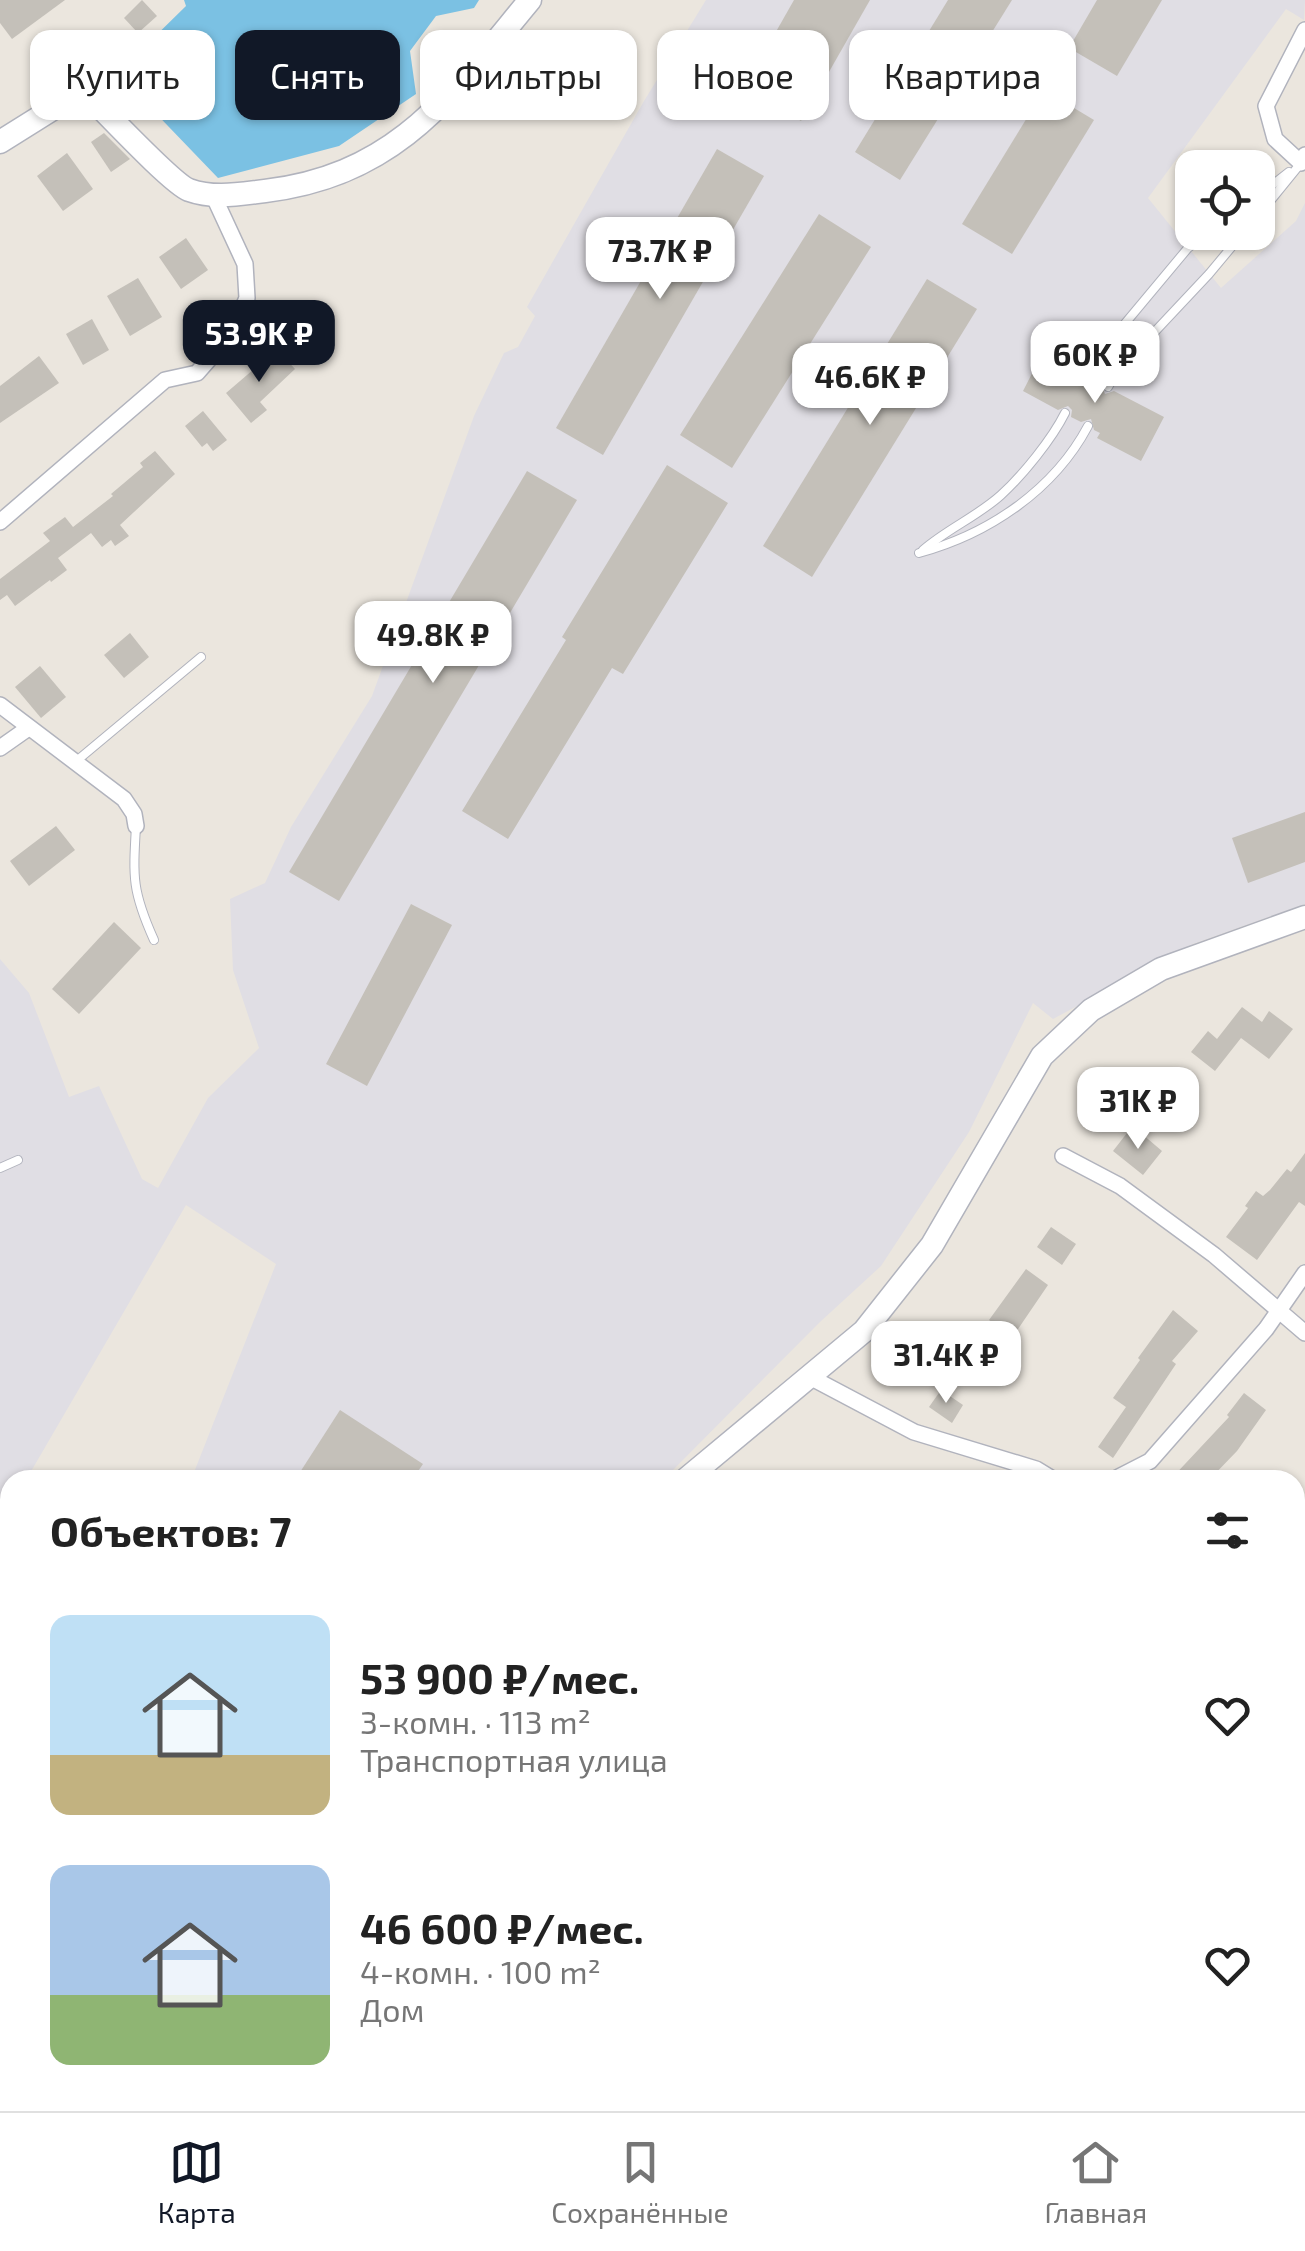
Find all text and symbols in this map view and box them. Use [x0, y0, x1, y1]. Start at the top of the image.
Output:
chip: Купить [30, 30, 215, 120]
chip: Снять [235, 30, 400, 120]
chip: Фильтры [420, 30, 637, 120]
chip: Новое [657, 30, 829, 120]
chip: Квартира [849, 30, 1076, 120]
map controls [1175, 150, 1275, 250]
button: locate [1175, 150, 1275, 250]
pin: 73.7K ₽ [568, 217, 752, 302]
text: 73.7K ₽ [608, 230, 712, 268]
pin: 53.9K ₽ [167, 300, 351, 385]
text: 53.9K ₽ [205, 313, 313, 351]
pin: 60K ₽ [1025, 321, 1165, 406]
text: 60K ₽ [1053, 334, 1137, 372]
pin: 46.6K ₽ [778, 343, 962, 428]
text: 46.6K ₽ [814, 356, 926, 394]
pin: 49.8K ₽ [341, 601, 525, 686]
text: 49.8K ₽ [377, 614, 489, 652]
pin: 31K ₽ [1068, 1067, 1208, 1152]
text: 31K ₽ [1099, 1080, 1177, 1118]
pin: 31.4K ₽ [854, 1321, 1038, 1406]
text: 31.4K ₽ [893, 1334, 999, 1372]
icon: filters [1200, 1503, 1255, 1558]
text: Объектов: 7 [50, 1505, 291, 1555]
text: 53 900 ₽/мес. [360, 1652, 639, 1702]
icon: home [130, 1655, 250, 1775]
icon: heart [1200, 1688, 1255, 1743]
text: 3-комн. · 113 m² [360, 1702, 591, 1740]
text: Транспортная улица [360, 1740, 668, 1778]
text: 46 600 ₽/мес. [360, 1902, 644, 1952]
icon: home [130, 1905, 250, 2025]
icon: heart [1200, 1938, 1255, 1993]
text: 4-комн. · 100 m² [360, 1952, 601, 1990]
text: Дом [360, 1990, 424, 2028]
tab: Карта [158, 2135, 236, 2229]
tab: Сохранённые [551, 2135, 729, 2229]
tab: Главная [1044, 2135, 1147, 2229]

